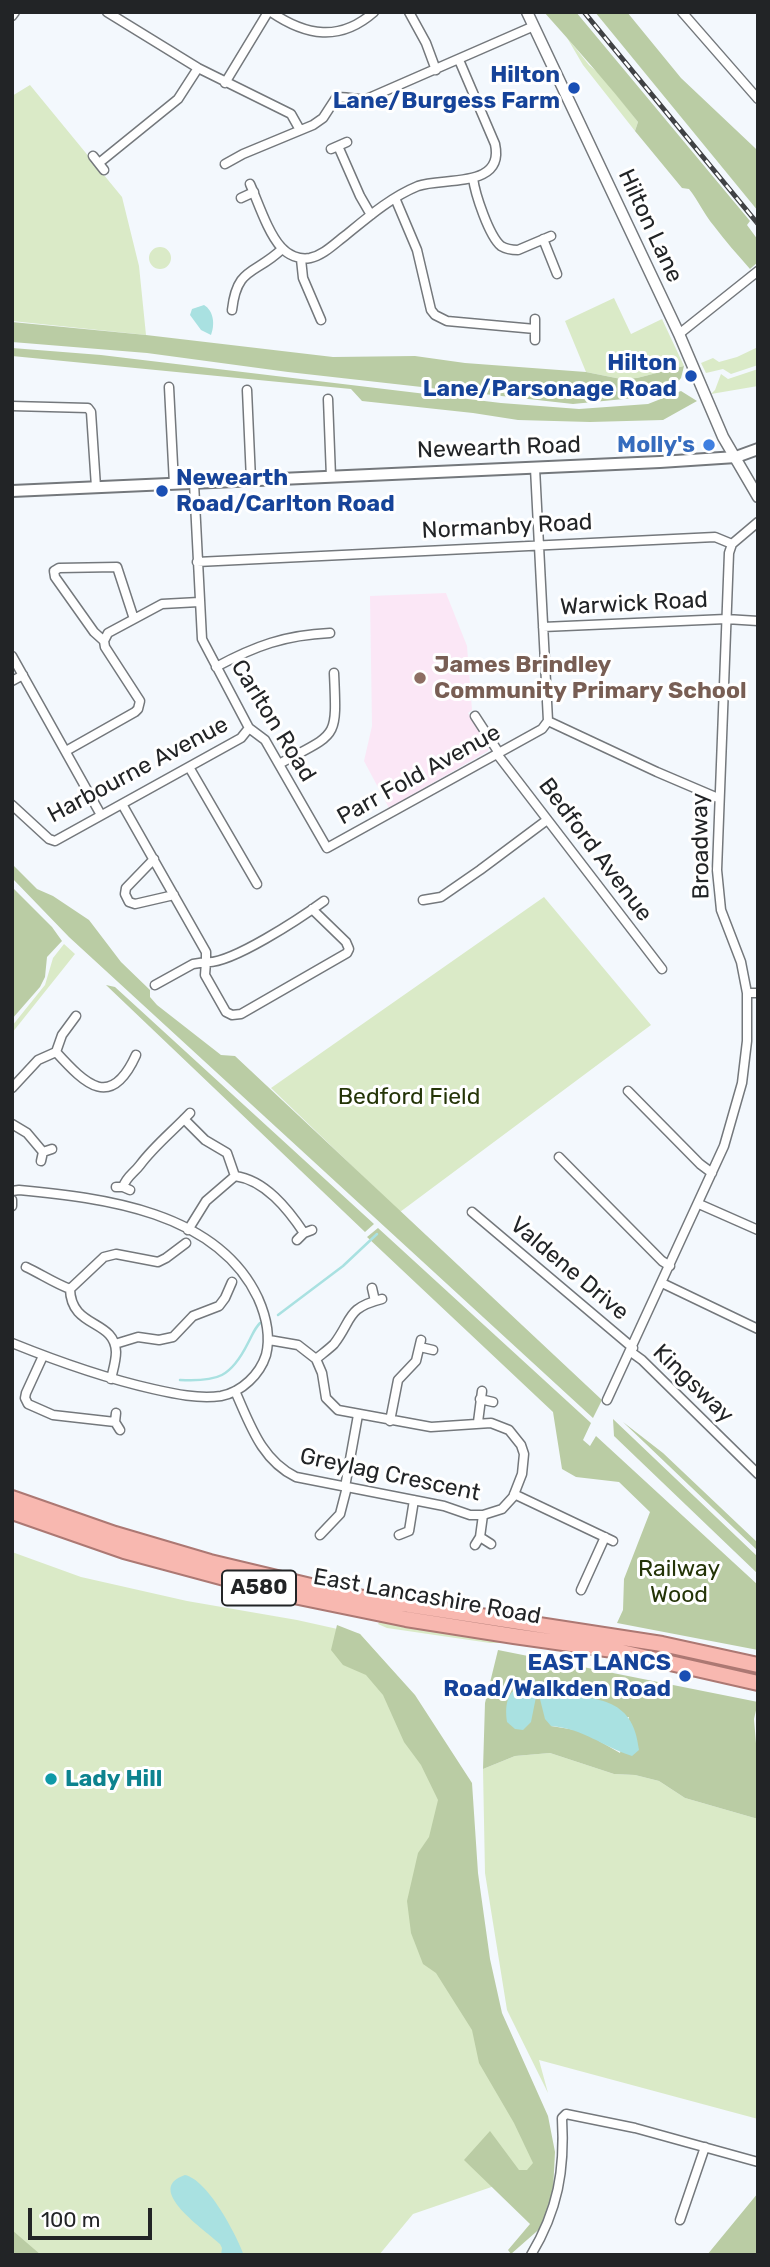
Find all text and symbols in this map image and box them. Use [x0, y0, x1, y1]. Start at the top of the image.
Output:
place label: Hilton Lane/Burgess Farm [333, 61, 560, 115]
marker: Hilton Lane/Burgess Farm [566, 80, 582, 96]
street label: Hilton Lane [612, 165, 688, 287]
place label: Hilton Lane/Parsonage Road [423, 349, 677, 403]
marker: Hilton Lane/Parsonage Road [683, 368, 699, 384]
street label: Newearth Road [417, 431, 581, 465]
place label: Molly's [617, 431, 695, 459]
marker: Molly's [701, 437, 717, 453]
place label: Newearth Road/Carlton Road [176, 464, 395, 518]
marker: Newearth Road/Carlton Road [154, 483, 170, 499]
street label: Normanby Road [421, 509, 593, 545]
street label: Warwick Road [559, 586, 709, 622]
place label: James Brindley Community Primary School [434, 651, 747, 705]
street label: Carlton Road [225, 655, 321, 787]
marker: James Brindley Community Primary School [412, 670, 428, 686]
street label: Harbourne Avenue [43, 711, 233, 829]
street label: Parr Fold Avenue [333, 719, 505, 831]
street label: Bedford Avenue [532, 773, 658, 927]
street label: Broadway [686, 792, 716, 900]
park label: Bedford Field [338, 1083, 480, 1111]
street label: Valdene Drive [504, 1211, 634, 1327]
street label: Kingsway [647, 1339, 739, 1429]
street label: Greylag Crescent [297, 1442, 483, 1508]
park label: Railway Wood [638, 1555, 720, 1609]
street label: East Lancashire Road [311, 1563, 543, 1631]
road number: A580 [222, 1570, 296, 1606]
place label: EAST LANCS Road/Walkden Road [443, 1649, 671, 1703]
marker: EAST LANCS Road/Walkden Road [677, 1668, 693, 1684]
place label: Lady Hill [65, 1765, 162, 1793]
marker: Lady Hill [43, 1771, 59, 1787]
scale bar [32, 2194, 156, 2238]
text: 100 m [41, 2207, 100, 2232]

